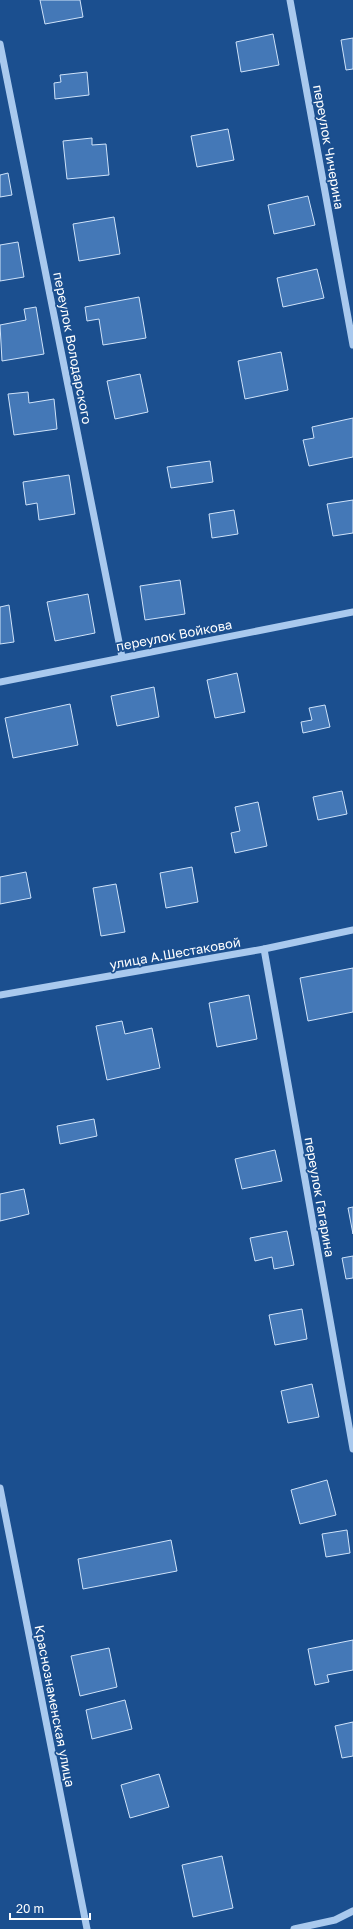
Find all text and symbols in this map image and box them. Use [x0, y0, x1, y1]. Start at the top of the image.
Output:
street label: переулок Чичерина [310, 83, 348, 211]
street label: переулок Володарского [50, 271, 96, 426]
street label: переулок Войкова [115, 616, 233, 654]
street label: улица А.Шестаковой [108, 934, 242, 972]
street label: переулок Гагарина [302, 1136, 338, 1258]
street label: Краснознаменская улица [31, 1624, 79, 1788]
scale bar [10, 1895, 90, 1921]
text: 20 m [16, 1901, 44, 1916]

